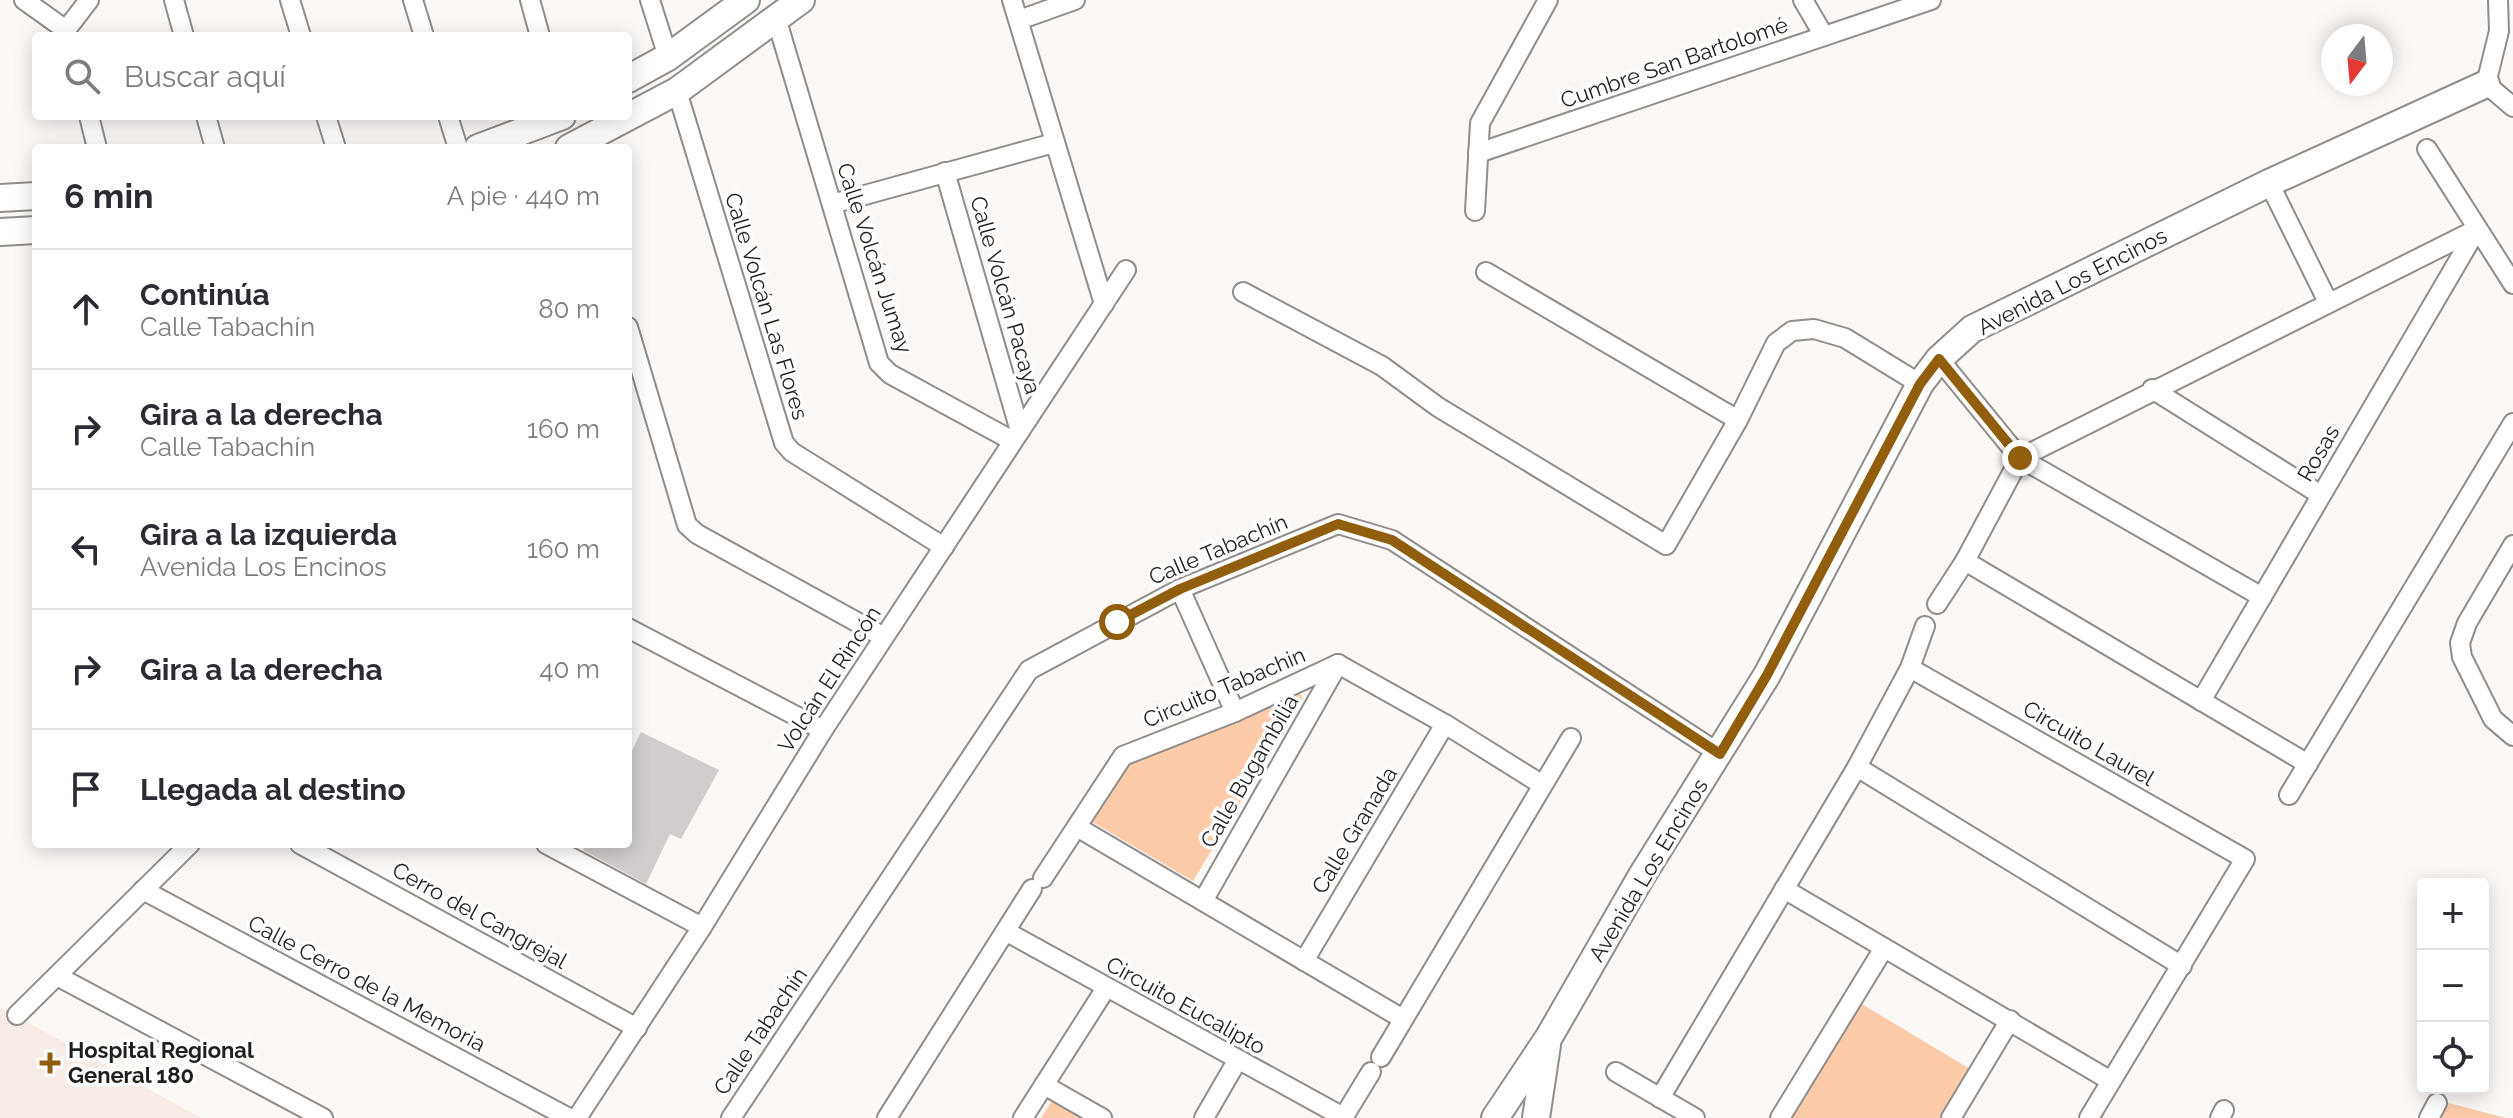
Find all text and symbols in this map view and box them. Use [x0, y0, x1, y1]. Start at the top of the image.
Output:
street label: Cumbre San Bartolomé [1557, 11, 1791, 113]
north arrow [2321, 24, 2393, 96]
search box [32, 32, 632, 120]
icon: search [60, 54, 104, 98]
text: Buscar aquí [124, 59, 286, 94]
street label: Calle Volcán Jumay [832, 160, 918, 357]
text: 6 min [64, 176, 154, 216]
text: A pie · 440 m [447, 181, 600, 211]
street label: Calle Volcán Las Flores [720, 189, 814, 423]
street label: Calle Volcán Pacaya [965, 193, 1047, 397]
street label: Avenida Los Encinos [1973, 222, 2171, 340]
text: Continúa [140, 277, 270, 312]
icon: ahead [64, 287, 108, 331]
text: 80 m [538, 294, 600, 324]
text: Calle Tabachín [140, 312, 315, 342]
text: Gira a la derecha [140, 397, 383, 432]
icon: right [64, 407, 108, 451]
text: 160 m [527, 414, 600, 444]
street label: Rosas [2292, 420, 2344, 486]
text: Calle Tabachín [140, 432, 315, 462]
route end [2002, 440, 2038, 476]
street label: Calle Tabachín [1145, 508, 1291, 590]
text: Gira a la izquierda [140, 517, 397, 552]
icon: left [64, 527, 108, 571]
text: 160 m [527, 534, 600, 564]
text: Avenida Los Encinos [140, 552, 387, 582]
street label: Volcán El Rincón [772, 601, 886, 757]
route start [1099, 604, 1135, 640]
street label: Circuito Tabachin [1139, 641, 1309, 733]
icon: right [64, 647, 108, 691]
text: Gira a la derecha [140, 652, 383, 687]
text: 40 m [539, 654, 600, 684]
street label: Calle Bugambilia [1195, 690, 1303, 852]
street label: Circuito Laurel [2019, 695, 2159, 791]
street label: Calle Granada [1306, 762, 1402, 898]
icon: arrive [64, 767, 108, 811]
text: Llegada al destino [140, 772, 406, 807]
street label: Avenida Los Encinos [1583, 774, 1713, 966]
street label: Cerro del Cangrejal [388, 856, 572, 974]
map controls [2417, 878, 2489, 1094]
button: + [2417, 878, 2489, 950]
street label: Calle Cerro de la Memoria [244, 909, 490, 1057]
button: − [2417, 950, 2489, 1022]
street label: Circuito Eucalipto [1102, 951, 1270, 1059]
street label: Calle Tabachín [708, 962, 812, 1100]
button: locate [2417, 1022, 2489, 1094]
place label: Hospital Regional General 180 [68, 1037, 255, 1088]
marker: Hospital Regional General 180 [39, 1052, 61, 1074]

